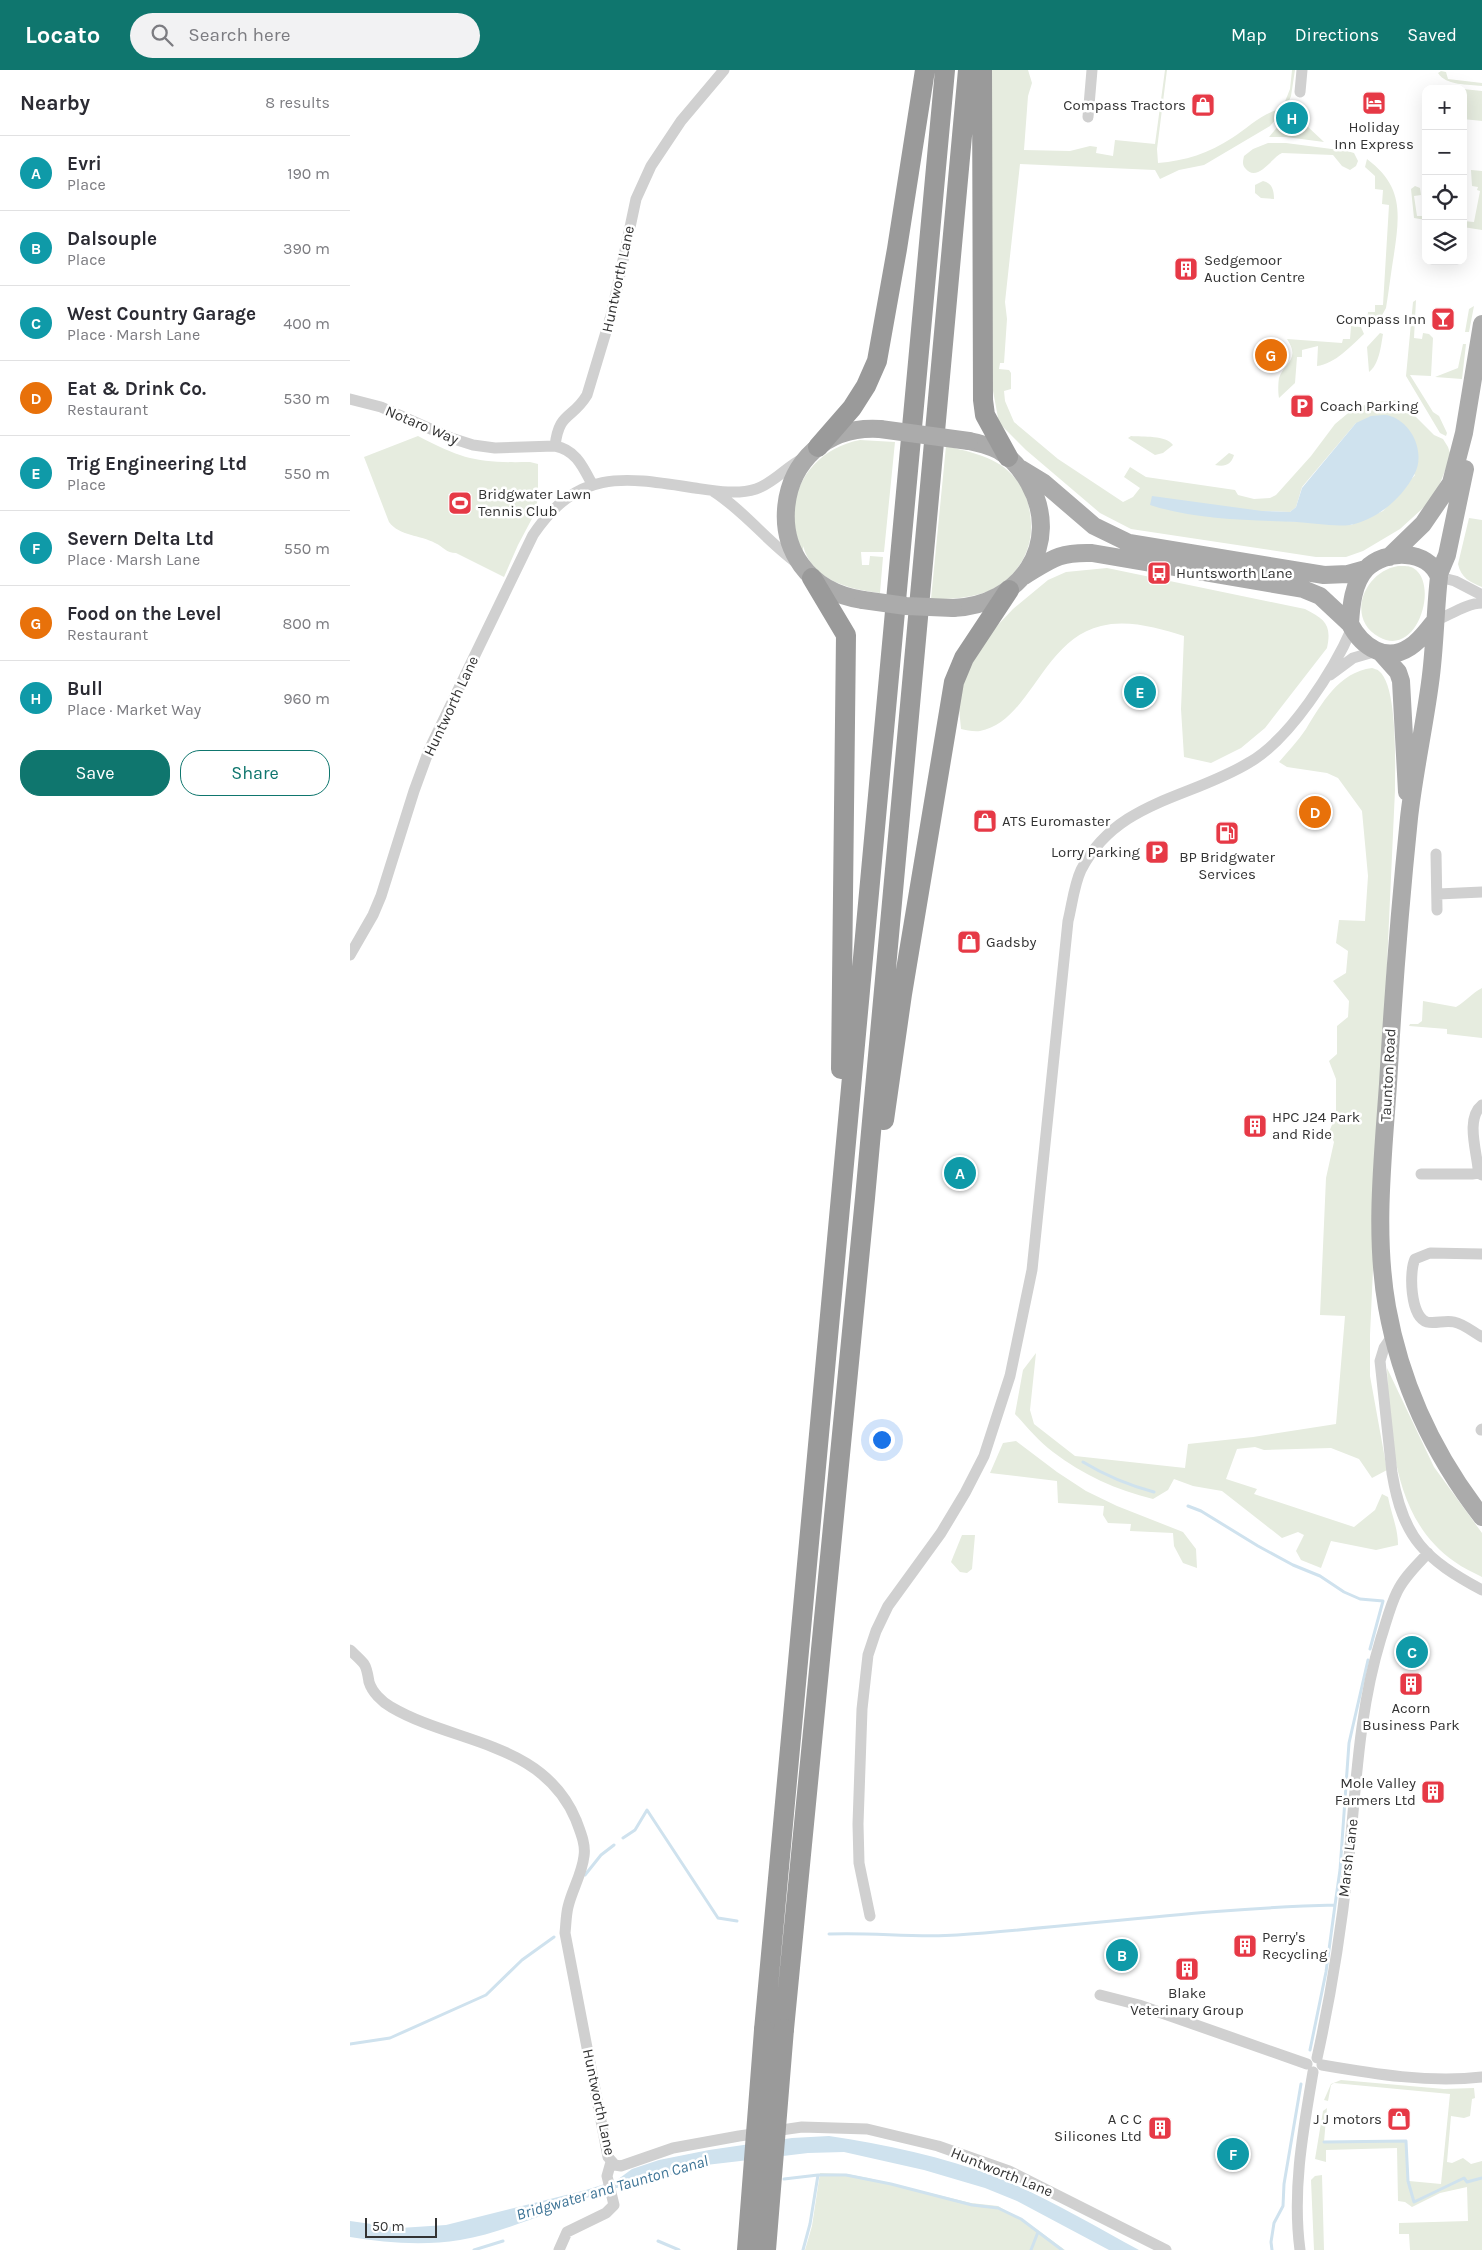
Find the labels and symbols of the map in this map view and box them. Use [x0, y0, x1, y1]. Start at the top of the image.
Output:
hotel icon: Holiday Inn Express [1361, 90, 1387, 116]
shop icon: Compass Tractors [1190, 92, 1216, 118]
place label: Compass Tractors [1063, 96, 1186, 114]
pin: H [1276, 99, 1308, 137]
place label: Holiday Inn Express [1334, 118, 1414, 153]
street label: Huntworth Lane [598, 224, 638, 334]
place label: Sedgemoor Auction Centre [1204, 251, 1305, 286]
building icon: Sedgemoor Auction Centre [1173, 256, 1199, 282]
bar icon: Compass Inn [1430, 306, 1456, 332]
place label: Compass Inn [1336, 310, 1426, 328]
pin: G [1255, 336, 1287, 374]
parking icon: Coach Parking [1289, 393, 1315, 419]
place label: Coach Parking [1320, 397, 1419, 415]
street label: Notaro Way [383, 402, 461, 448]
place label: Bridgwater Lawn Tennis Club [478, 485, 591, 520]
sports icon: Bridgwater Lawn Tennis Club [447, 490, 473, 516]
bus stop icon: Huntsworth Lane [1146, 560, 1172, 586]
place label: Huntsworth Lane [1176, 564, 1292, 582]
street label: Huntworth Lane [420, 653, 482, 759]
pin: E [1124, 673, 1156, 711]
pin: D [1299, 793, 1331, 831]
shop icon: ATS Euromaster [972, 808, 998, 834]
place label: ATS Euromaster [1002, 812, 1111, 830]
fuel station icon: BP Bridgwater Services [1214, 820, 1240, 846]
parking icon: Lorry Parking [1144, 839, 1170, 865]
place label: Lorry Parking [1051, 843, 1141, 861]
place label: BP Bridgwater Services [1179, 848, 1275, 883]
shop icon: Gadsby [956, 929, 982, 955]
place label: Gadsby [986, 933, 1037, 951]
street label: Taunton Road [1377, 1028, 1399, 1122]
place label: HPC J24 Park and Ride [1272, 1108, 1360, 1143]
building icon: HPC J24 Park and Ride [1242, 1113, 1268, 1139]
pin: A [944, 1154, 976, 1192]
your location [869, 1427, 895, 1453]
pin: C [1396, 1633, 1428, 1671]
building icon: Acorn Business Park [1398, 1671, 1424, 1697]
place label: Acorn Business Park [1362, 1699, 1460, 1734]
place label: Mole Valley Farmers Ltd [1335, 1774, 1416, 1809]
building icon: Mole Valley Farmers Ltd [1420, 1779, 1446, 1805]
street label: Marsh Lane [1334, 1818, 1362, 1898]
place label: Perry's Recycling [1262, 1928, 1328, 1963]
building icon: Perry's Recycling [1232, 1933, 1258, 1959]
pin: B [1106, 1936, 1138, 1974]
building icon: Blake Veterinary Group [1174, 1956, 1200, 1982]
place label: Blake Veterinary Group [1130, 1984, 1244, 2019]
street label: Huntworth Lane [579, 2047, 619, 2157]
shop icon: J J motors [1386, 2106, 1412, 2132]
place label: A C C Silicones Ltd [1054, 2110, 1142, 2145]
place label: J J motors [1313, 2110, 1382, 2128]
building icon: A C C Silicones Ltd [1147, 2115, 1173, 2141]
pin: F [1217, 2135, 1249, 2173]
street label: Huntworth Lane [948, 2143, 1056, 2201]
water label: Bridgwater and Taunton Canal [514, 2151, 710, 2224]
scale bar [365, 2215, 438, 2238]

